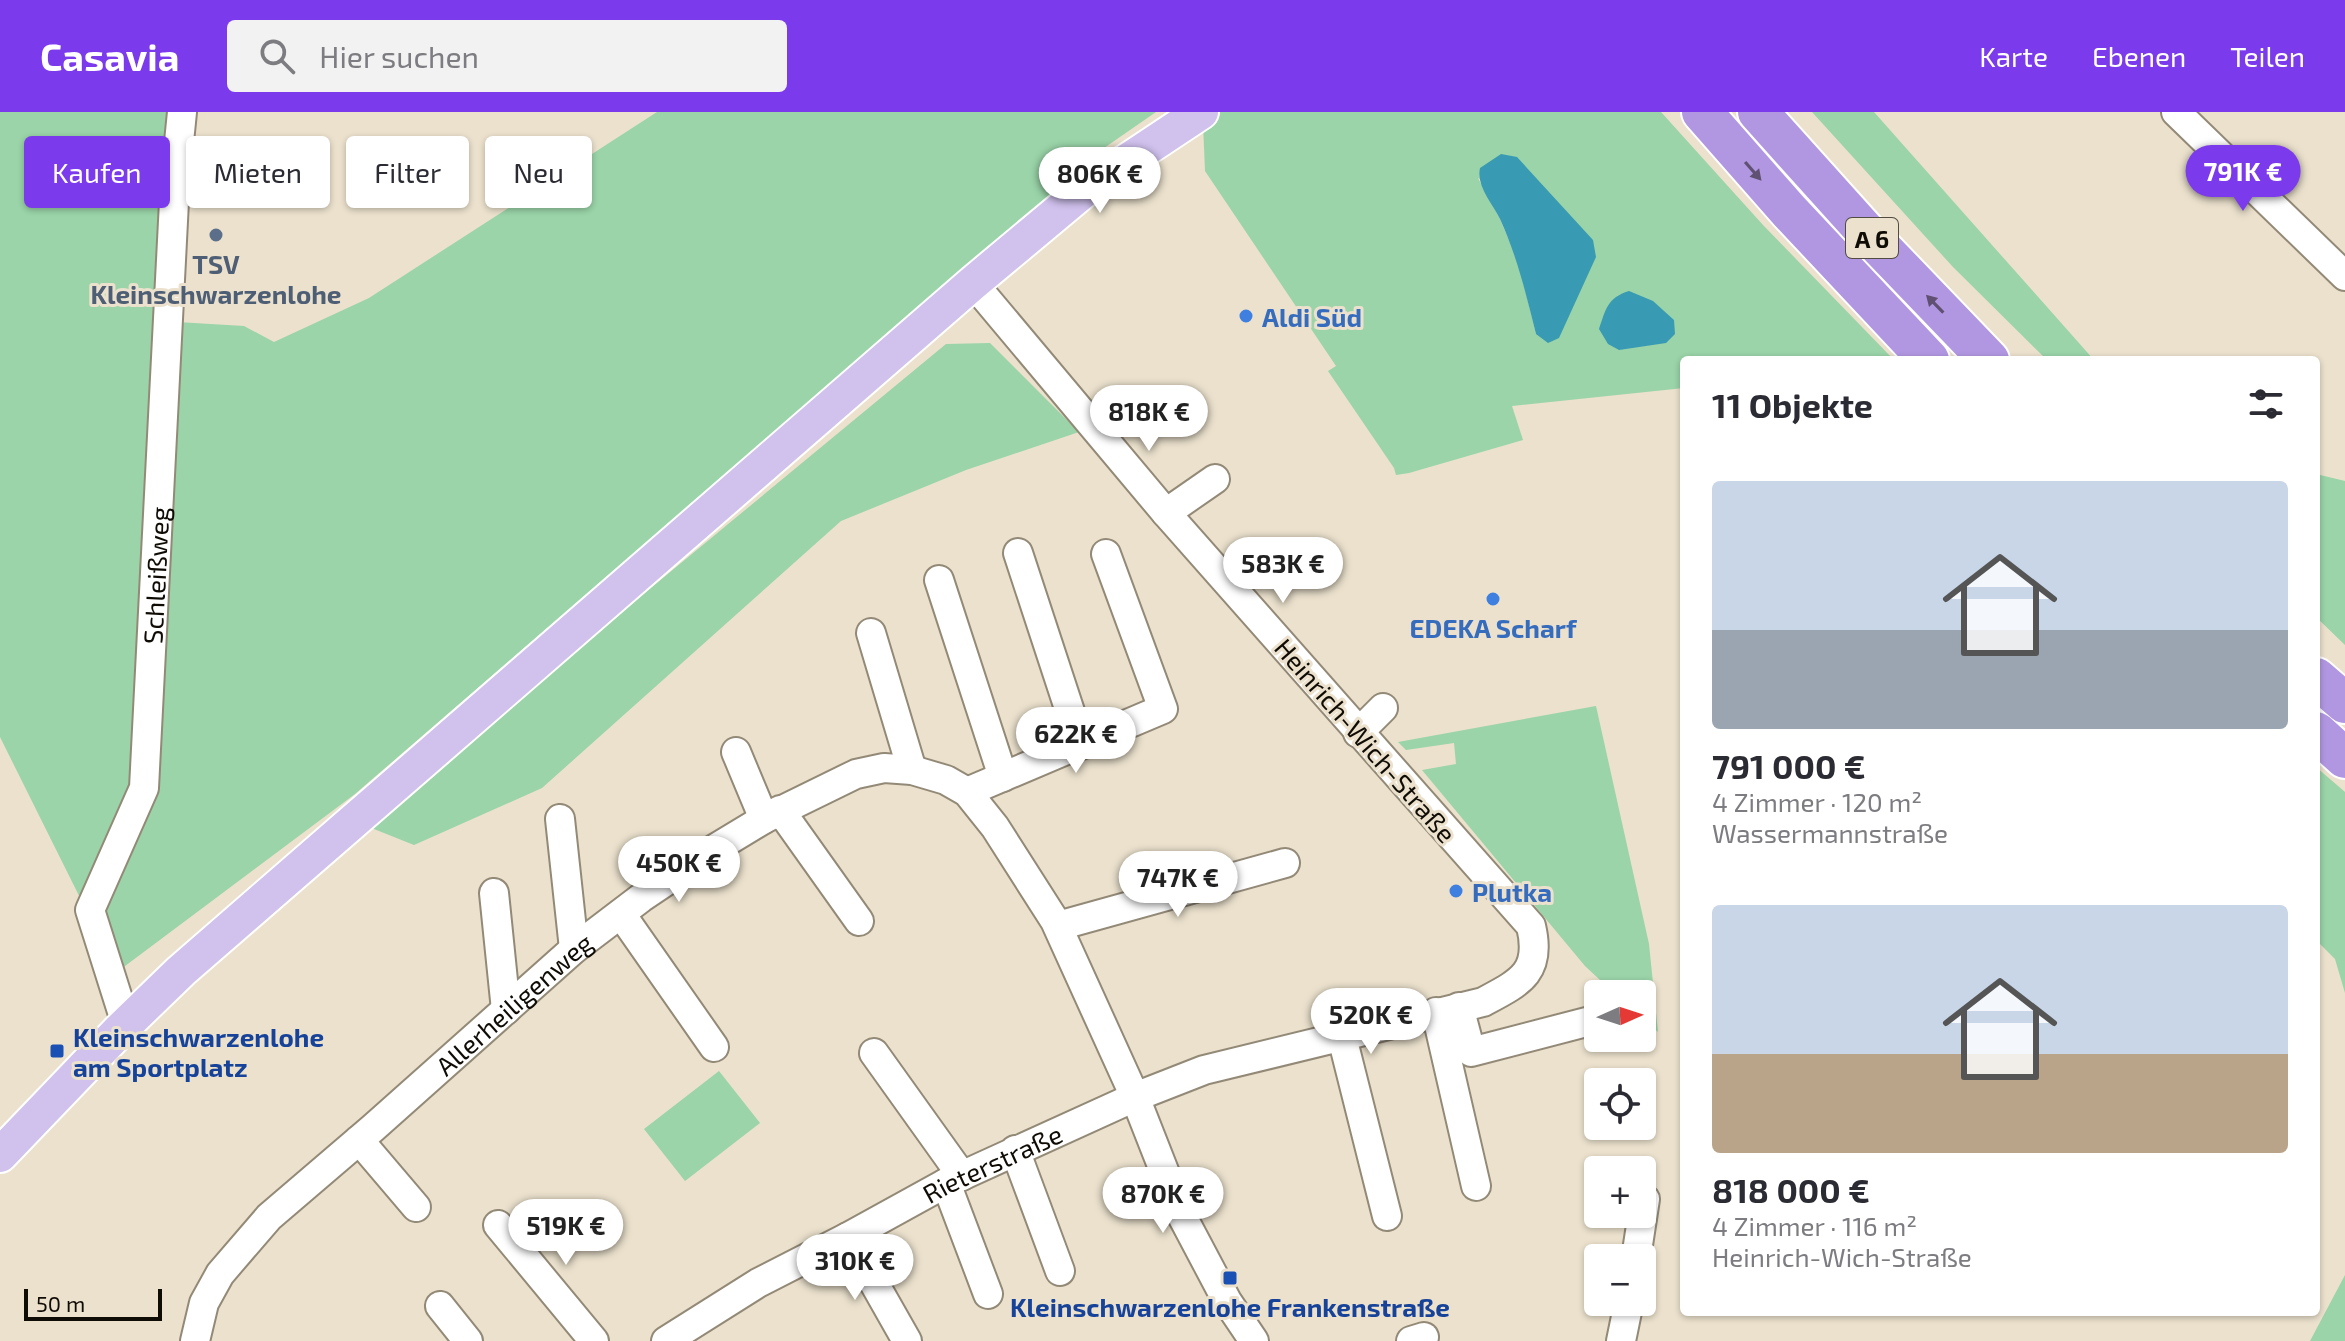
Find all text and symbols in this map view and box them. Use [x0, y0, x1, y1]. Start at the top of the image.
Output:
search box [227, 20, 787, 92]
text: Casavia [40, 33, 179, 79]
icon: search [255, 34, 299, 78]
text: Hier suchen [319, 38, 479, 74]
text: Karte [1979, 39, 2048, 73]
text: Ebenen [2092, 39, 2186, 73]
text: Teilen [2230, 39, 2305, 73]
chip: Kaufen [24, 136, 170, 208]
chip: Mieten [186, 136, 330, 208]
chip: Filter [346, 136, 469, 208]
chip: Neu [485, 136, 592, 208]
pin: 791K € [2178, 145, 2308, 213]
pin: 806K € [1035, 147, 1165, 215]
text: 791K € [2204, 155, 2282, 186]
text: 806K € [1057, 157, 1143, 188]
one-way arrow [1744, 161, 1762, 180]
road number: A 6 [1846, 218, 1898, 258]
marker: TSV Kleinschwarzenlohe [207, 226, 225, 244]
place label: TSV Kleinschwarzenlohe [90, 248, 342, 309]
one-way arrow [1927, 295, 1945, 314]
place label: Aldi Süd [1262, 301, 1362, 332]
marker: Aldi Süd [1237, 307, 1255, 325]
icon: filters [2244, 382, 2288, 426]
text: 11 Objekte [1712, 384, 1873, 425]
pin: 818K € [1084, 385, 1214, 453]
text: 818K € [1108, 395, 1190, 426]
street label: Schleißweg [136, 506, 174, 645]
icon: home [1928, 533, 2072, 677]
pin: 583K € [1218, 537, 1348, 605]
text: 583K € [1241, 547, 1325, 578]
marker: EDEKA Scharf [1484, 590, 1502, 608]
place label: EDEKA Scharf [1410, 612, 1578, 643]
street label: Heinrich-Wich-Straße [1269, 632, 1463, 848]
pin: 622K € [1011, 707, 1141, 775]
text: 622K € [1034, 717, 1118, 748]
text: 791 000 € [1712, 745, 1866, 786]
text: 4 Zimmer · 120 m² [1712, 786, 1922, 817]
text: Wassermannstraße [1712, 817, 1948, 848]
pin: 450K € [614, 836, 744, 904]
text: 450K € [636, 846, 722, 877]
pin: 747K € [1113, 851, 1243, 919]
text: 747K € [1137, 861, 1219, 892]
place label: Plutka [1472, 876, 1552, 907]
marker: Plutka [1447, 882, 1465, 900]
street label: Allerheiligenweg [429, 926, 598, 1081]
icon: home [1928, 957, 2072, 1101]
north arrow [1584, 980, 1656, 1052]
map controls [1584, 980, 1656, 1316]
pin: 520K € [1306, 988, 1436, 1056]
text: 520K € [1329, 998, 1413, 1029]
place label: Kleinschwarzenlohe am Sportplatz [73, 1021, 324, 1082]
marker: Kleinschwarzenlohe am Sportplatz [48, 1042, 66, 1060]
button: locate [1584, 1068, 1656, 1140]
street label: Rieterstraße [917, 1117, 1067, 1209]
button: + [1584, 1156, 1656, 1228]
pin: 870K € [1098, 1167, 1228, 1235]
text: 818 000 € [1712, 1169, 1870, 1210]
text: 870K € [1121, 1177, 1205, 1208]
pin: 519K € [501, 1199, 631, 1267]
text: 519K € [526, 1209, 606, 1240]
text: 4 Zimmer · 116 m² [1712, 1210, 1917, 1241]
pin: 310K € [790, 1234, 920, 1302]
text: Heinrich-Wich-Straße [1712, 1241, 1972, 1272]
text: 310K € [815, 1244, 895, 1275]
button: − [1584, 1244, 1656, 1316]
marker: Kleinschwarzenlohe Frankenstraße [1221, 1269, 1239, 1287]
scale bar [24, 1285, 162, 1321]
text: 50 m [36, 1290, 85, 1316]
place label: Kleinschwarzenlohe Frankenstraße [1010, 1291, 1450, 1322]

